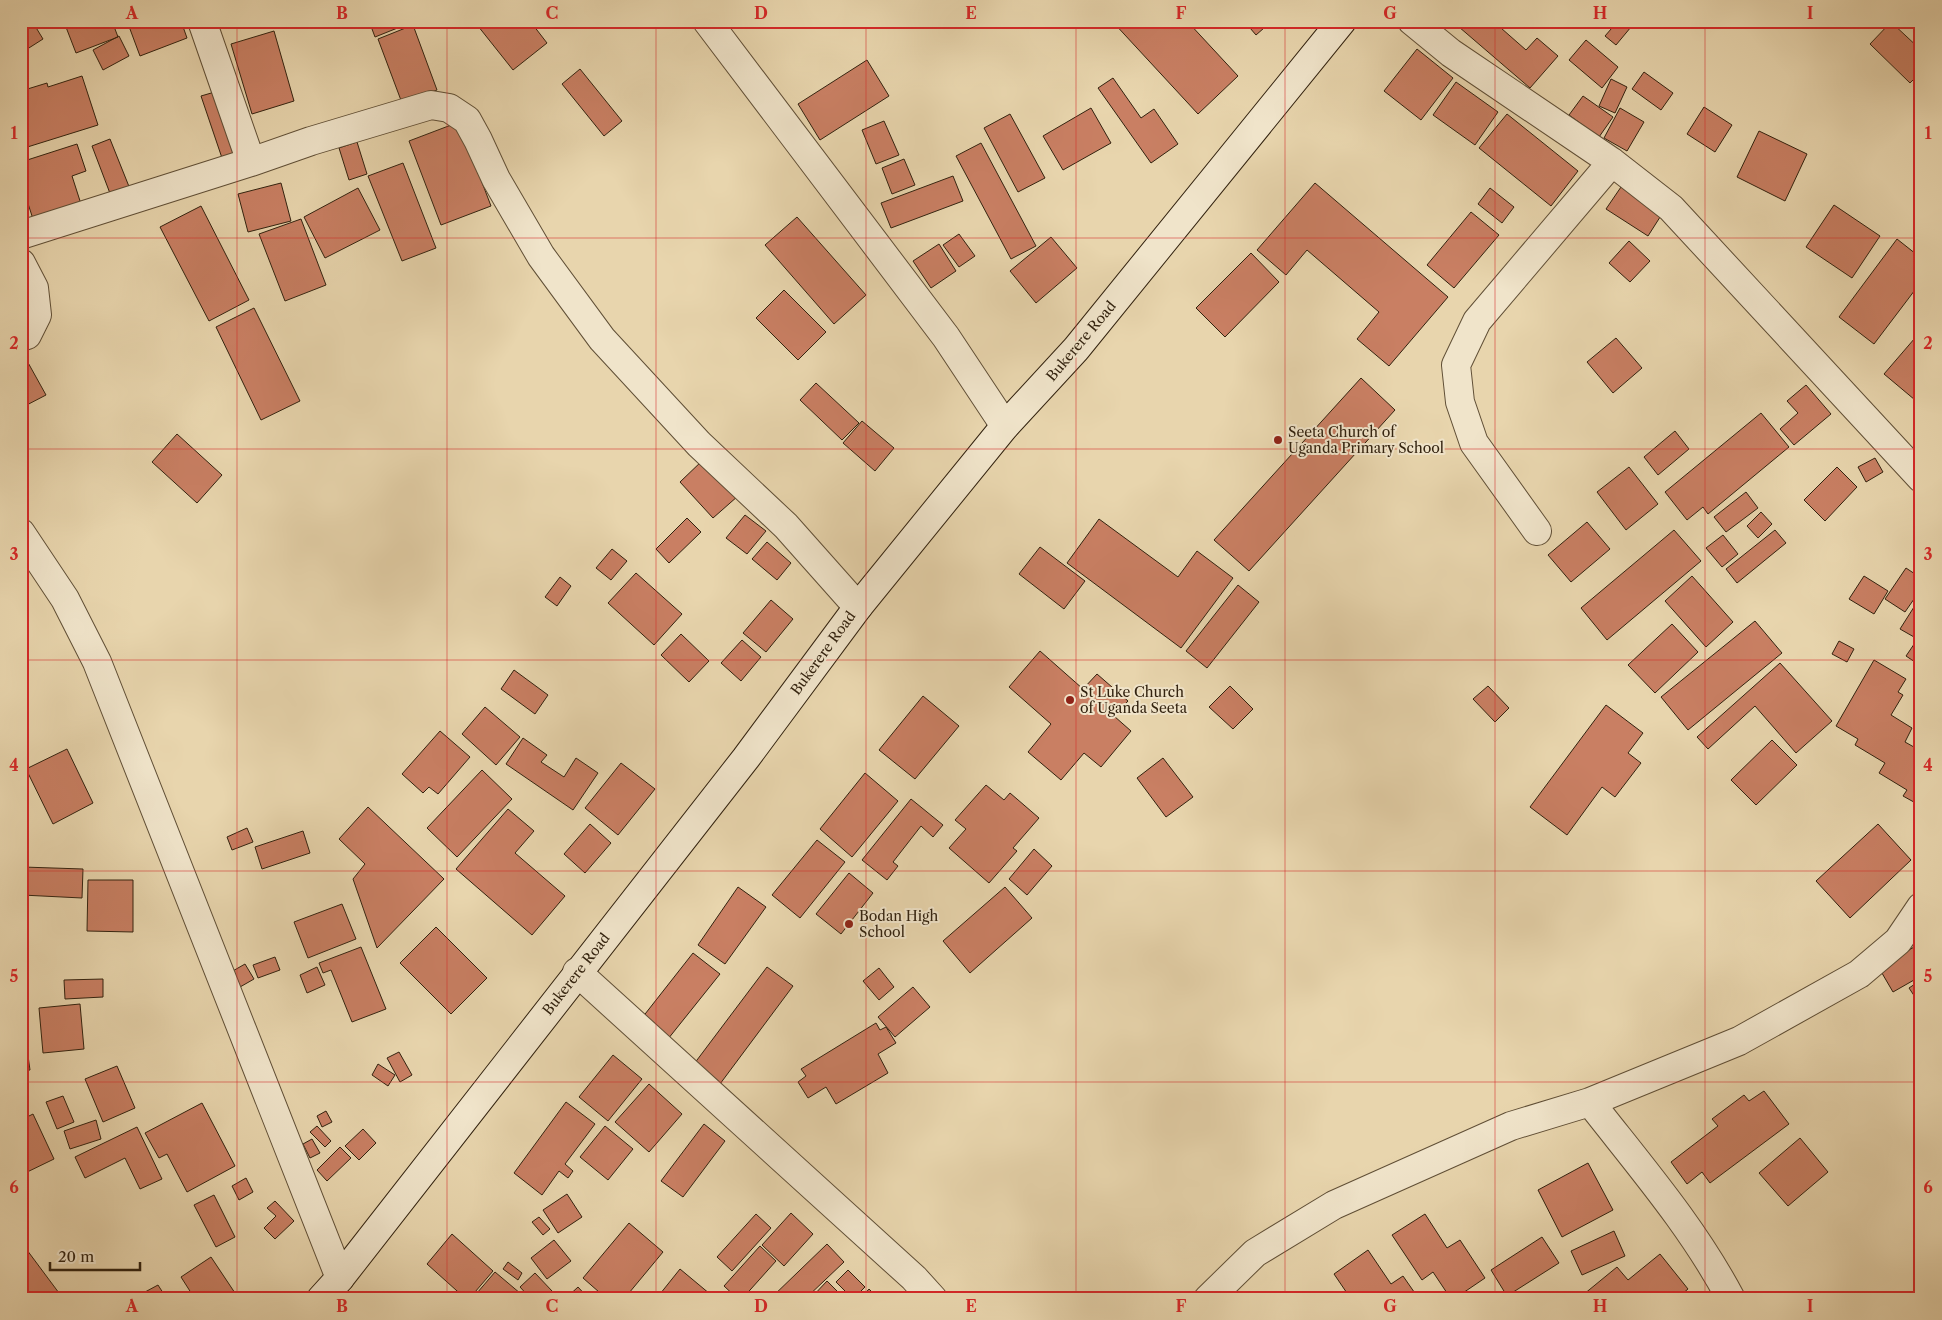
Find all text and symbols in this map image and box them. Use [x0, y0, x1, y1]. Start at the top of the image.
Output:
text: A [125, 3, 139, 23]
text: B [336, 3, 348, 23]
text: C [546, 3, 558, 23]
text: D [754, 3, 768, 23]
text: E [965, 3, 977, 23]
text: F [1176, 3, 1187, 23]
text: G [1383, 3, 1397, 23]
text: H [1593, 3, 1607, 23]
text: I [1807, 3, 1814, 23]
text: 1 [10, 123, 18, 143]
text: 1 [1924, 123, 1932, 143]
street label: Bukerere Road [1042, 297, 1120, 385]
text: 2 [9, 333, 19, 353]
text: 2 [1923, 333, 1933, 353]
place label: Seeta Church of Uganda Primary School [1288, 423, 1444, 457]
marker: Seeta Church of Uganda Primary School [1272, 434, 1284, 446]
text: 3 [9, 544, 19, 564]
text: 3 [1923, 544, 1933, 564]
street label: Bukerere Road [787, 607, 860, 698]
place label: St Luke Church of Uganda Seeta [1080, 683, 1188, 717]
marker: St Luke Church of Uganda Seeta [1064, 694, 1076, 706]
text: 4 [9, 755, 19, 775]
text: 4 [1923, 755, 1933, 775]
place label: Bodan High School [859, 907, 938, 941]
marker: Bodan High School [843, 918, 855, 930]
street label: Bukerere Road [538, 929, 614, 1019]
text: 5 [10, 966, 19, 986]
text: 5 [1924, 966, 1933, 986]
text: 6 [9, 1177, 19, 1197]
text: 6 [1923, 1177, 1933, 1197]
scale bar [50, 1240, 140, 1272]
text: 20 m [58, 1247, 94, 1266]
text: A [125, 1296, 139, 1316]
text: B [336, 1296, 348, 1316]
text: C [546, 1296, 558, 1316]
text: D [754, 1296, 768, 1316]
text: E [965, 1296, 977, 1316]
text: F [1176, 1296, 1187, 1316]
text: G [1383, 1296, 1397, 1316]
text: H [1593, 1296, 1607, 1316]
text: I [1807, 1296, 1814, 1316]

